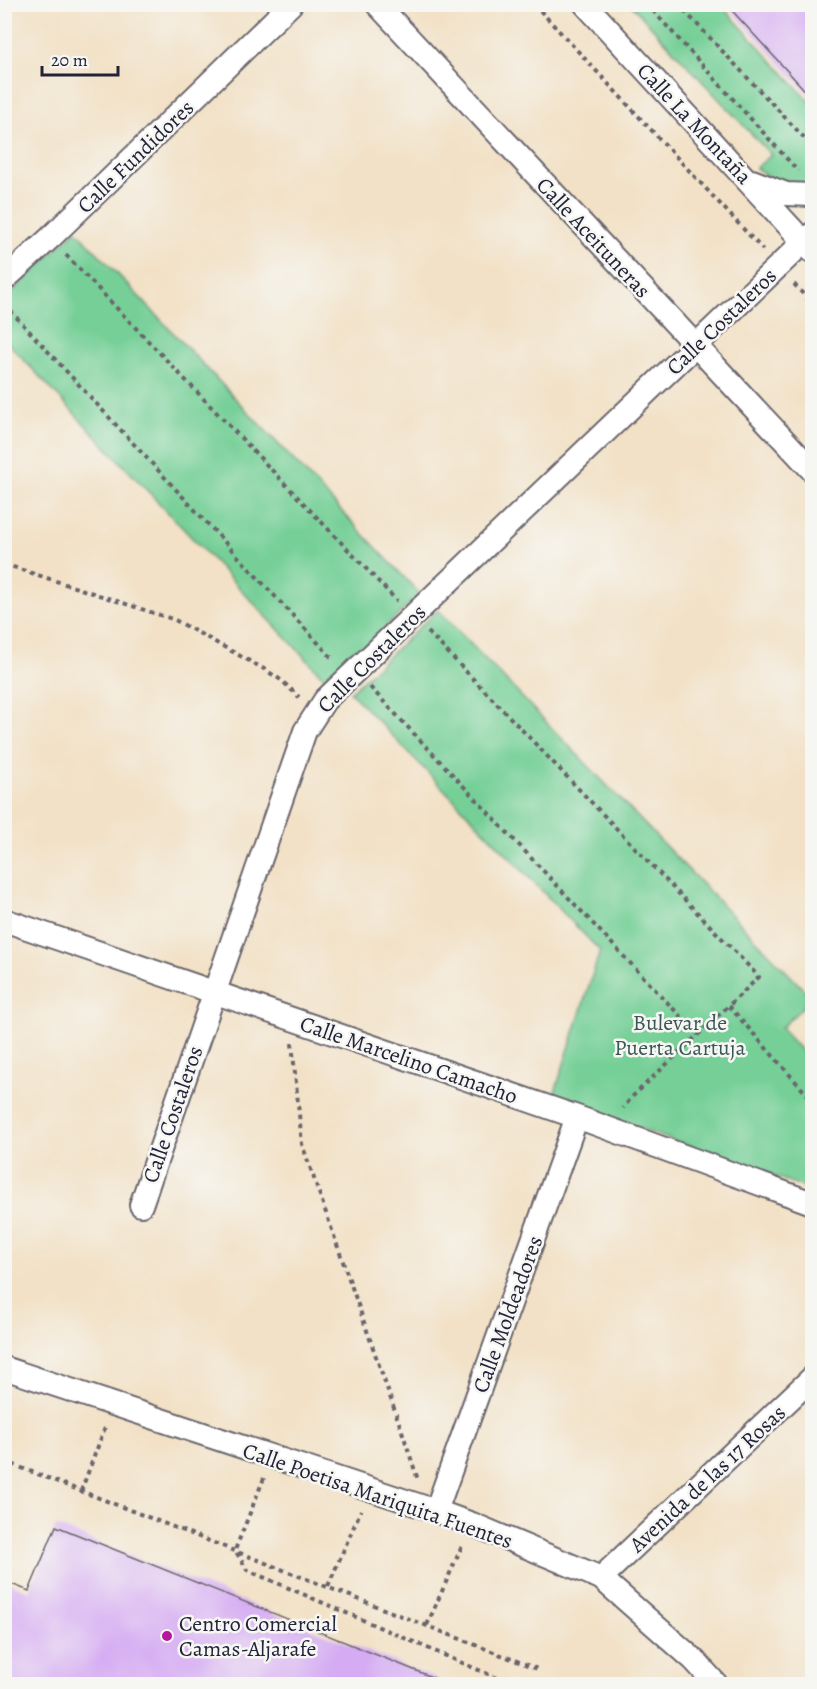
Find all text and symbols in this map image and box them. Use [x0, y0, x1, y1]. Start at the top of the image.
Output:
scale bar [42, 39, 118, 77]
text: 20 m [51, 48, 88, 72]
street label: Calle La Montaña [630, 56, 759, 192]
street label: Calle Fundidores [71, 93, 201, 220]
street label: Calle Aceituneras [529, 171, 657, 305]
street label: Calle Costaleros [660, 261, 783, 382]
street label: Calle Costaleros [311, 598, 433, 720]
park label: Bulevar de Puerta Cartuja [614, 1008, 747, 1063]
street label: Calle Marcelino Camacho [296, 1009, 522, 1111]
street label: Calle Costaleros [136, 1042, 210, 1187]
street label: Calle Moldeadores [466, 1232, 550, 1397]
street label: Avenida de las 17 Rosas [622, 1398, 793, 1560]
street label: Calle Poetisa Mariquita Fuentes [239, 1436, 517, 1556]
place label: Centro Comercial Camas-Aljarafe [179, 1609, 337, 1664]
marker: Centro Comercial Camas-Aljarafe [160, 1629, 174, 1643]

